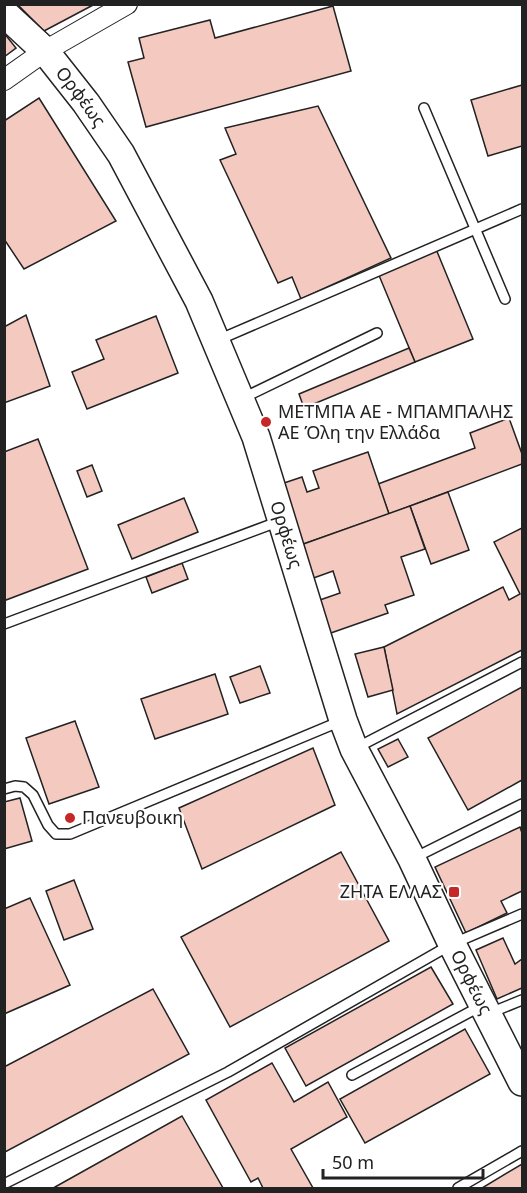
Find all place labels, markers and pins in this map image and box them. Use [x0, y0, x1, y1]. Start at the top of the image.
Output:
place label: ΜΕΤΜΠΑ ΑΕ - ΜΠΑΜΠΑΛΗΣ ΑΕ Όλη την Ελλάδα [278, 399, 513, 444]
marker: ΜΕΤΜΠΑ ΑΕ - ΜΠΑΜΠΑΛΗΣ ΑΕ Όλη την Ελλάδα [259, 415, 273, 429]
place label: Πανευβοικη [82, 805, 183, 829]
marker: Πανευβοικη [63, 811, 77, 825]
place label: ΖΗΤΑ ΕΛΛΑΣ [340, 879, 442, 903]
marker: ΖΗΤΑ ΕΛΛΑΣ [447, 885, 461, 899]

